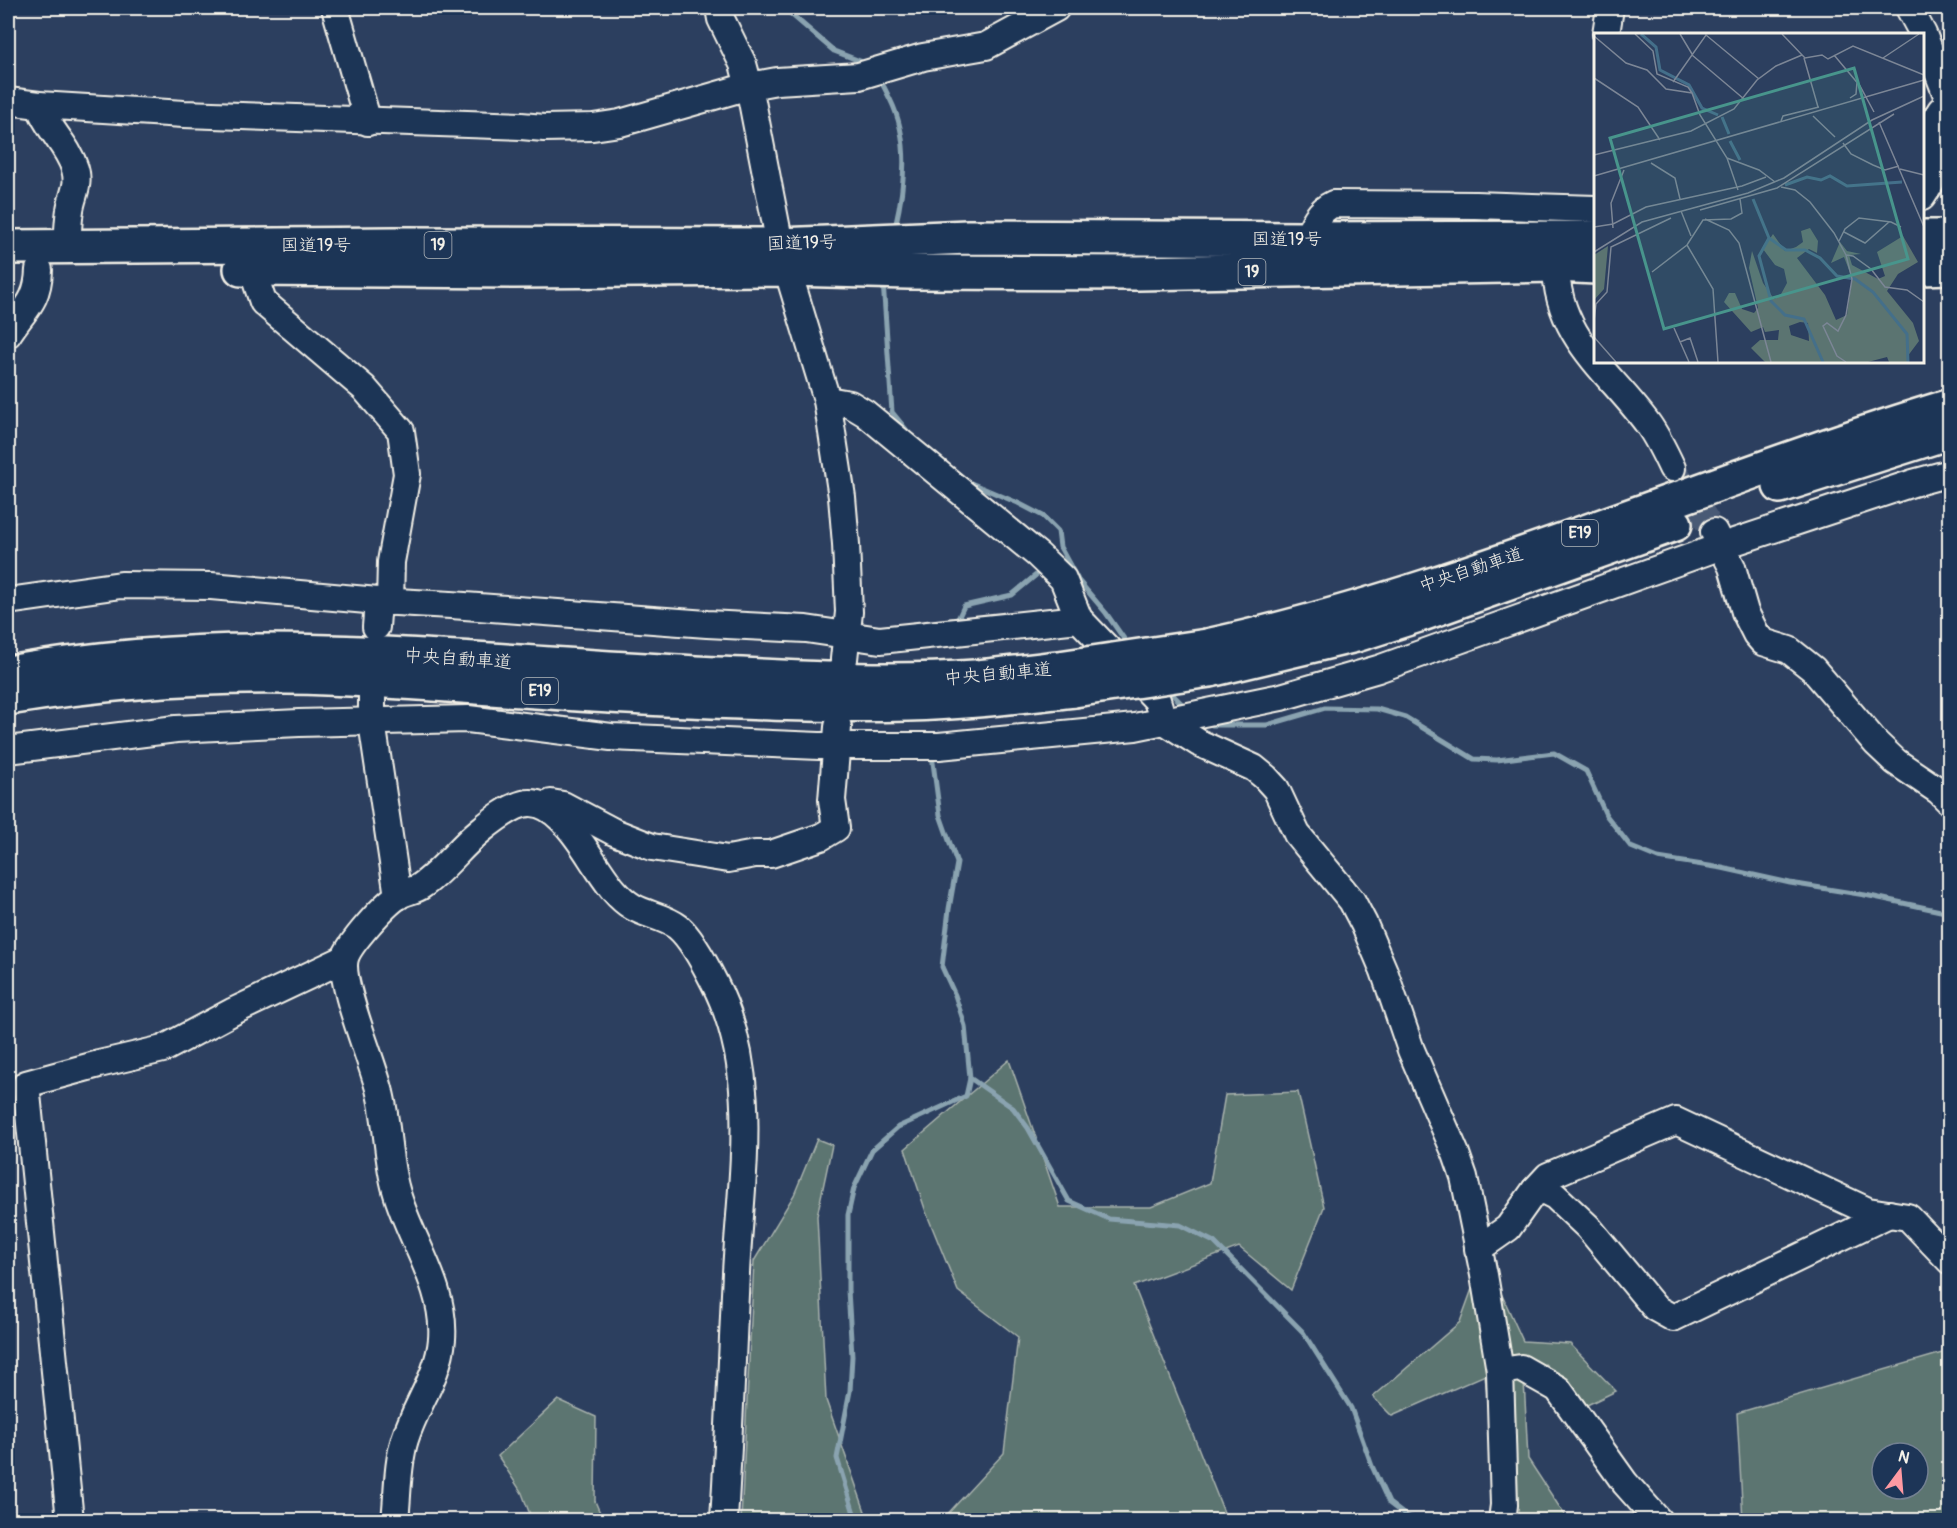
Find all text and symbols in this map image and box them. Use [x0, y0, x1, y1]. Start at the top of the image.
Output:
inset map [1594, 33, 1924, 363]
street label: 国道19号 [1252, 228, 1322, 251]
street label: 国道19号 [766, 230, 838, 256]
road number: 19 [424, 232, 452, 258]
street label: 国道19号 [281, 234, 351, 257]
road number: 19 [1238, 259, 1266, 285]
road number: E19 [1562, 520, 1598, 546]
street label: 中央自動車道 [1416, 542, 1526, 598]
street label: 中央自動車道 [403, 644, 513, 674]
street label: 中央自動車道 [943, 658, 1053, 690]
road number: E19 [522, 678, 558, 704]
north arrow [1870, 1441, 1930, 1501]
text: N [1896, 1446, 1912, 1469]

